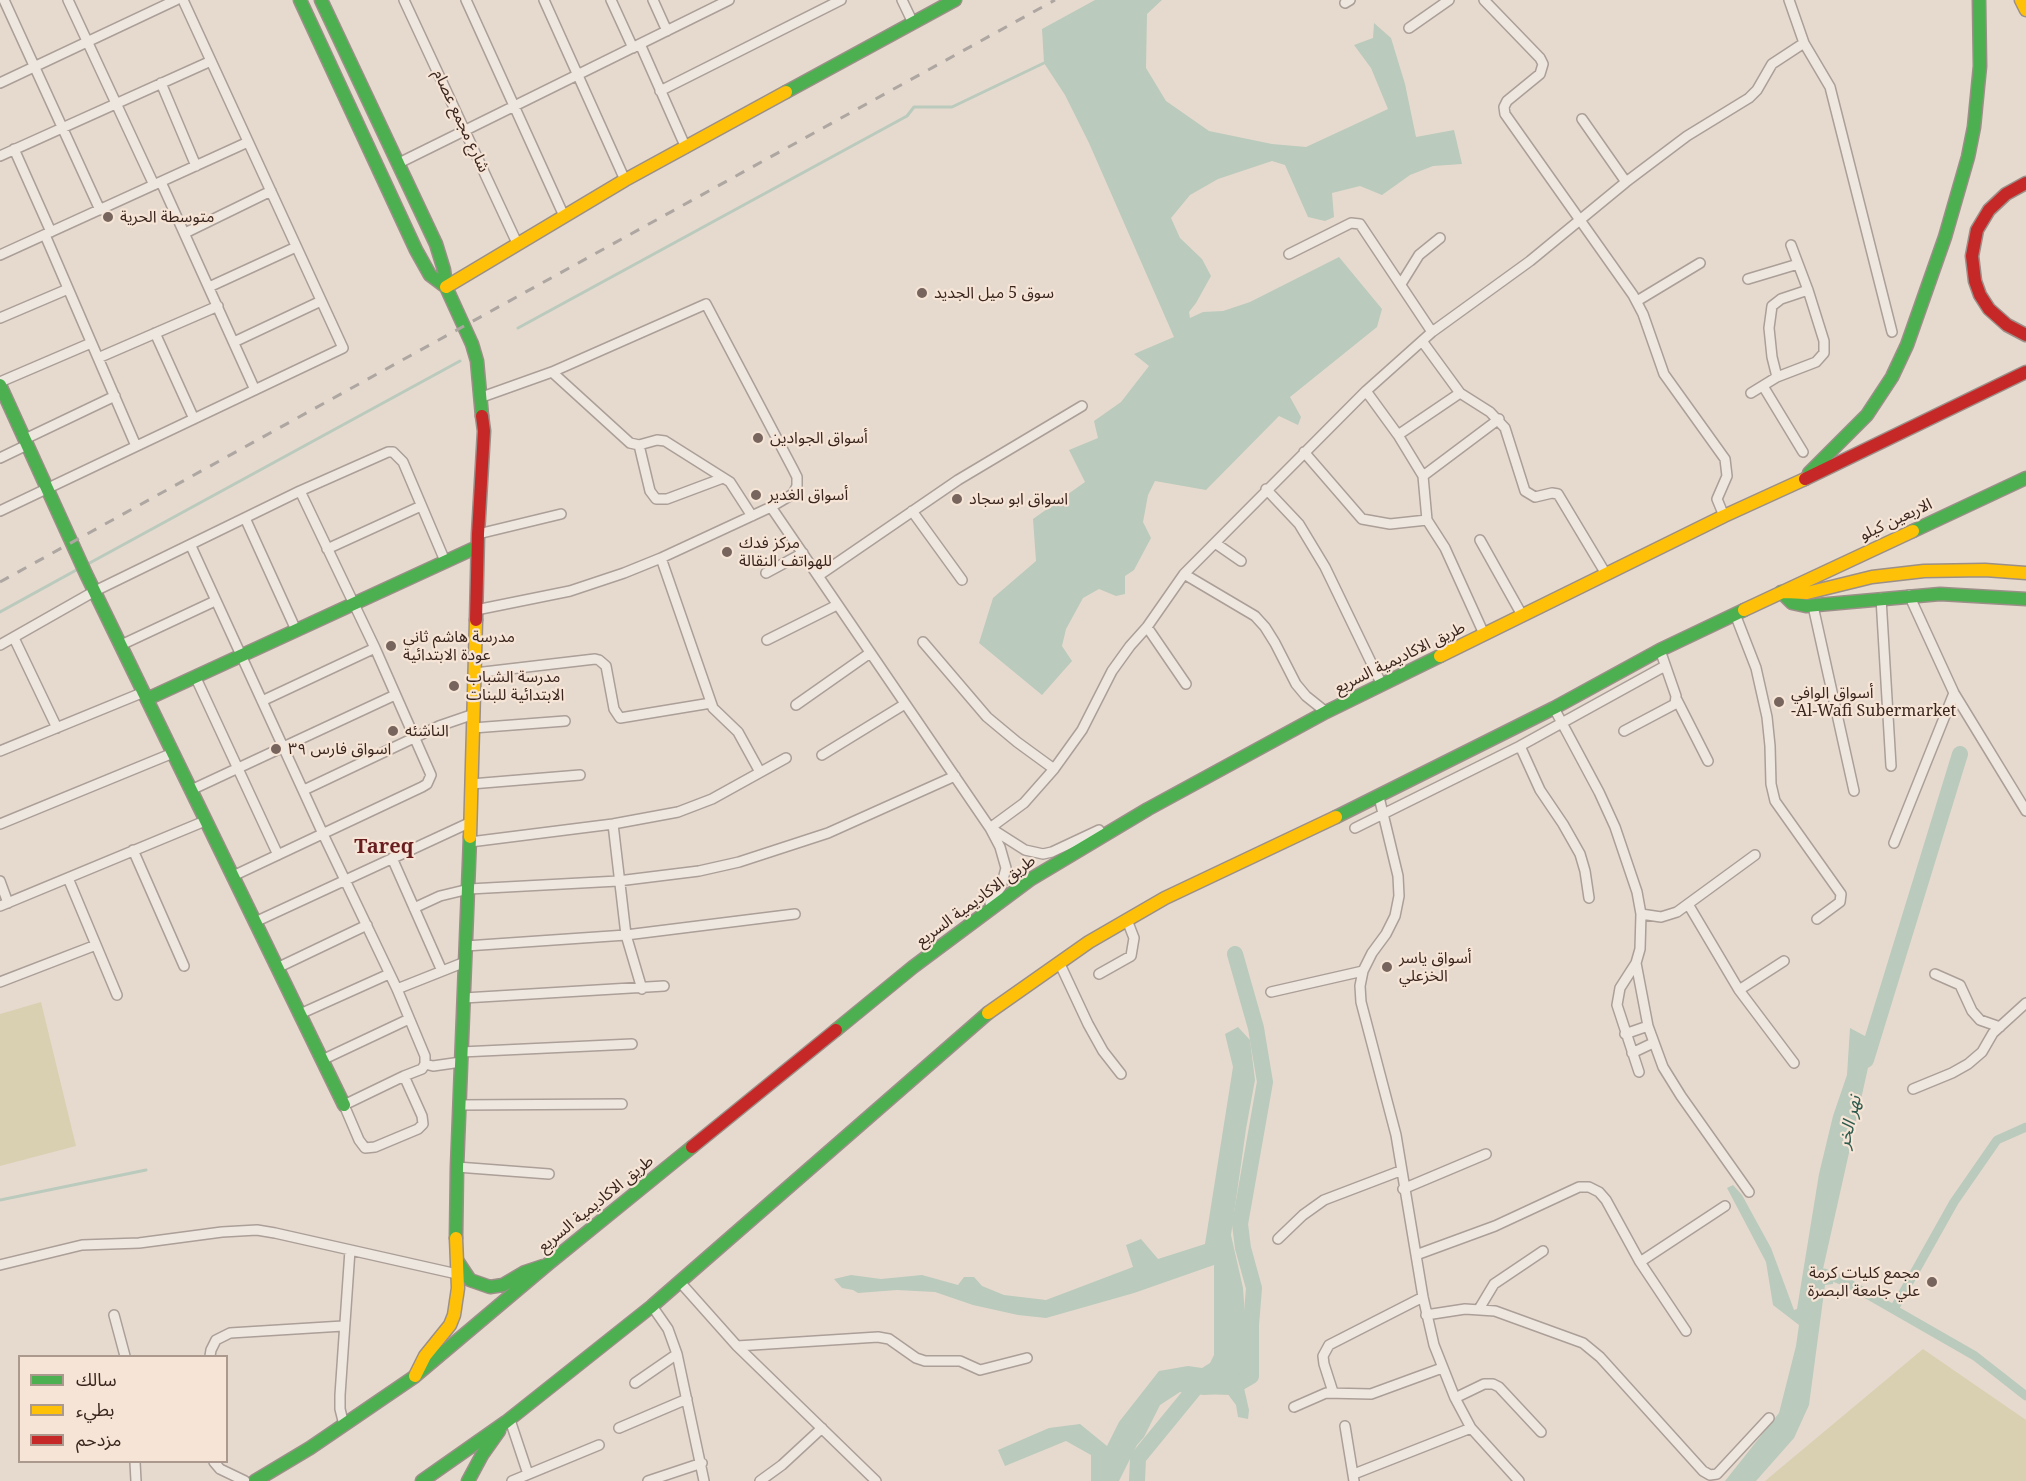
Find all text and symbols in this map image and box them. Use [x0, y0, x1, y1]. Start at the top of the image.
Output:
street label: شارع مجمع عصام [429, 66, 493, 176]
place label: متوسطة الحرية [120, 207, 214, 227]
marker: متوسطة الحرية [101, 210, 115, 224]
place label: سوق 5 ميل الجديد [934, 283, 1054, 303]
marker: سوق 5 ميل الجديد [915, 286, 929, 300]
place label: أسواق الجوادين [770, 428, 868, 448]
marker: أسواق الجوادين [751, 431, 765, 445]
place label: أسواق الغدير [768, 485, 848, 505]
marker: أسواق الغدير [749, 488, 763, 502]
place label: اسواق ابو سجاد [969, 489, 1068, 509]
marker: اسواق ابو سجاد [950, 492, 964, 506]
street label: الاربعين كيلو [1857, 495, 1935, 545]
place label: مركز فدك للهواتف النقالة [739, 533, 832, 571]
marker: مركز فدك للهواتف النقالة [720, 545, 734, 559]
street label: طريق الاكاديمية السريع [1331, 618, 1469, 698]
place label: مدرسة هاشم ثاني عودة الابتدائية [403, 627, 515, 665]
marker: مدرسة هاشم ثاني عودة الابتدائية [384, 639, 398, 653]
place label: مدرسة الشباب الابتدائية للبنات [466, 667, 564, 705]
marker: مدرسة الشباب الابتدائية للبنات [447, 679, 461, 693]
place label: أسواق الوافي -Al-Wafi Subermarket [1791, 683, 1956, 721]
marker: أسواق الوافي -Al-Wafi Subermarket [1772, 695, 1786, 709]
place label: الناشئه [405, 721, 449, 741]
marker: الناشئه [386, 724, 400, 738]
place label: اسواق فارس ٣٩ [288, 739, 391, 759]
marker: اسواق فارس ٣٩ [269, 742, 283, 756]
district label: Tareq [354, 835, 414, 859]
street label: طريق الاكاديمية السريع [912, 851, 1040, 951]
place label: أسواق ياسر الخزعلي [1399, 948, 1472, 986]
marker: أسواق ياسر الخزعلي [1380, 960, 1394, 974]
water label: نهر الخر [1833, 1094, 1867, 1150]
street label: طريق الاكاديمية السريع [534, 1151, 658, 1257]
place label: مجمع كليات كرمة علي جامعة البصرة [1808, 1263, 1920, 1301]
marker: مجمع كليات كرمة علي جامعة البصرة [1925, 1275, 1939, 1289]
legend [18, 1355, 228, 1463]
text: سالك [76, 1367, 117, 1391]
text: بطيء [76, 1397, 114, 1421]
text: مزدحم [76, 1427, 121, 1451]

